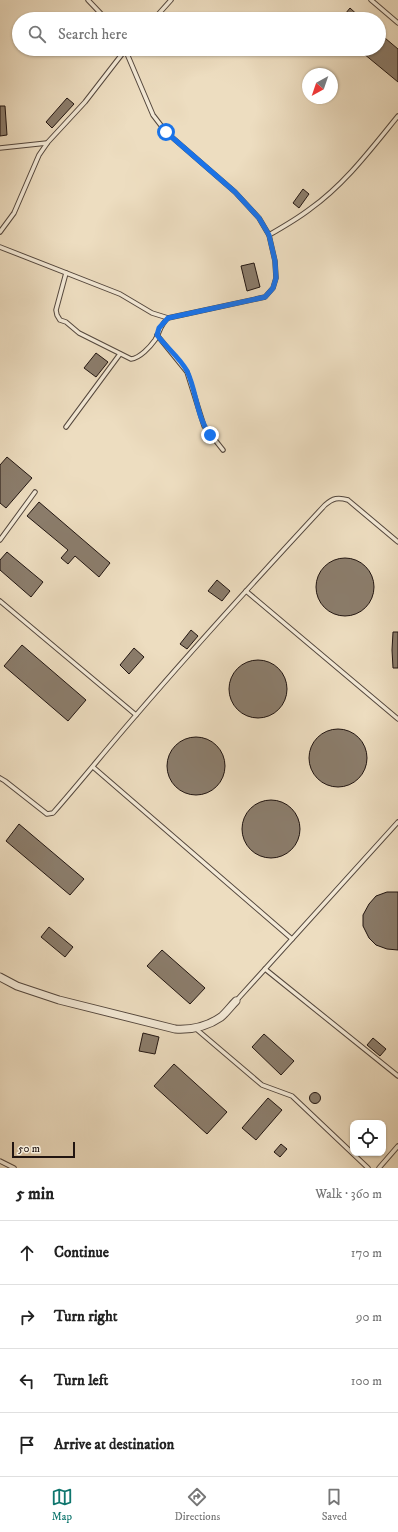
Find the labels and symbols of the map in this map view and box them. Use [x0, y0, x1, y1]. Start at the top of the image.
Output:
north arrow [302, 68, 338, 104]
route start [157, 123, 175, 141]
route end [201, 426, 219, 444]
scale bar [12, 1140, 75, 1159]

